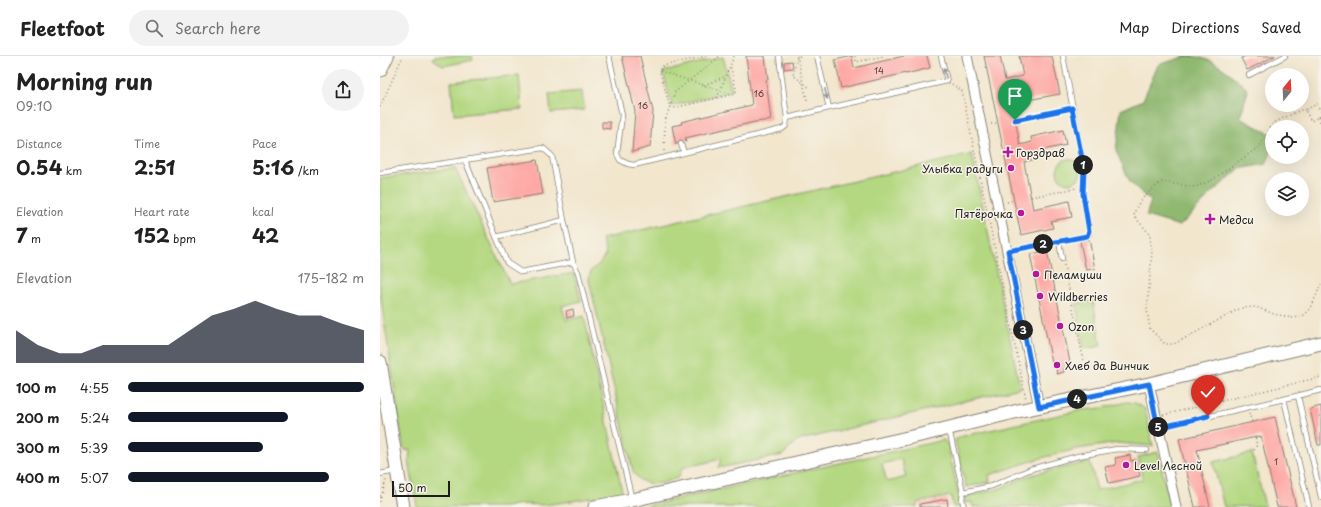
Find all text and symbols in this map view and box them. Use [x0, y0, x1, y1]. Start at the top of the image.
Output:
search box [129, 10, 409, 46]
text: Fleetfoot [20, 14, 105, 42]
text: Search here [175, 16, 261, 39]
icon: search [143, 17, 165, 39]
text: Map [1119, 17, 1149, 38]
text: Directions [1171, 17, 1239, 38]
text: Saved [1261, 17, 1301, 38]
house number: 14 [874, 63, 884, 77]
text: Morning run [16, 64, 153, 97]
one-way arrow [942, 67, 948, 79]
north arrow [1265, 68, 1309, 112]
map controls [1265, 68, 1309, 216]
button: share [322, 69, 364, 111]
pin [998, 79, 1032, 120]
icon: arrive [1004, 85, 1026, 107]
house number: 16 [754, 86, 764, 100]
one-way arrow [823, 88, 829, 100]
text: 09:10 [16, 96, 52, 115]
house number: 16 [638, 98, 648, 112]
button: locate [1265, 120, 1309, 164]
text: Distance [16, 135, 62, 152]
text: Time [134, 135, 160, 152]
text: Pace [252, 135, 277, 152]
place label: Горздрав [1016, 144, 1065, 161]
marker: Горздрав [1003, 147, 1013, 157]
text: 0.54 [16, 152, 62, 182]
text: 2:51 [134, 152, 175, 182]
text: 5:16 [252, 152, 294, 182]
pin: 1 [1073, 155, 1093, 175]
text: 1 [1080, 156, 1086, 173]
place label: Улыбка радуги [922, 160, 1003, 177]
text: km [62, 162, 82, 179]
text: /km [294, 162, 319, 179]
marker: Улыбка радуги [1006, 163, 1016, 173]
button: layers [1265, 172, 1309, 216]
text: Elevation [16, 203, 63, 220]
text: Heart rate [134, 203, 190, 220]
text: kcal [252, 203, 274, 220]
place label: Пятёрочка [955, 205, 1013, 222]
marker: Пятёрочка [1016, 208, 1026, 218]
place label: Медси [1219, 211, 1254, 228]
marker: Медси [1204, 213, 1216, 225]
text: 7 [16, 220, 27, 250]
text: 152 [134, 220, 170, 250]
text: 42 [252, 220, 279, 250]
text: m [27, 230, 41, 247]
text: bpm [170, 230, 196, 247]
pin: 2 [1033, 234, 1053, 254]
text: 2 [1039, 235, 1047, 252]
place label: Пеламуши [1044, 266, 1102, 283]
text: Elevation [16, 268, 72, 287]
text: 175–182 m [298, 268, 364, 287]
marker: Пеламуши [1031, 269, 1041, 279]
place label: Wildberries [1048, 288, 1108, 305]
marker: Wildberries [1035, 291, 1045, 301]
place label: Ozon [1068, 318, 1094, 335]
pin: 3 [1013, 320, 1033, 340]
text: 3 [1019, 321, 1027, 338]
marker: Ozon [1055, 321, 1065, 331]
place label: Хлеб да Винчик [1065, 357, 1149, 374]
marker: Хлеб да Винчик [1052, 360, 1062, 370]
pin [1191, 375, 1225, 416]
text: 100 m [16, 378, 57, 397]
text: 4:55 [80, 378, 109, 397]
icon: check [1197, 381, 1219, 403]
pin: 4 [1067, 389, 1087, 409]
text: 4 [1073, 390, 1081, 407]
text: 200 m [16, 408, 60, 427]
text: 5:24 [80, 408, 110, 427]
pin: 5 [1148, 417, 1168, 437]
text: 5 [1154, 418, 1162, 435]
text: 300 m [16, 438, 60, 457]
text: 5:39 [80, 438, 108, 457]
house number: 1 [1274, 454, 1278, 468]
place label: Level Лесной [1134, 457, 1202, 474]
marker: Level Лесной [1121, 460, 1131, 470]
text: 400 m [16, 468, 60, 487]
text: 5:07 [80, 468, 109, 487]
scale bar [392, 479, 450, 498]
text: 50 m [398, 479, 427, 496]

